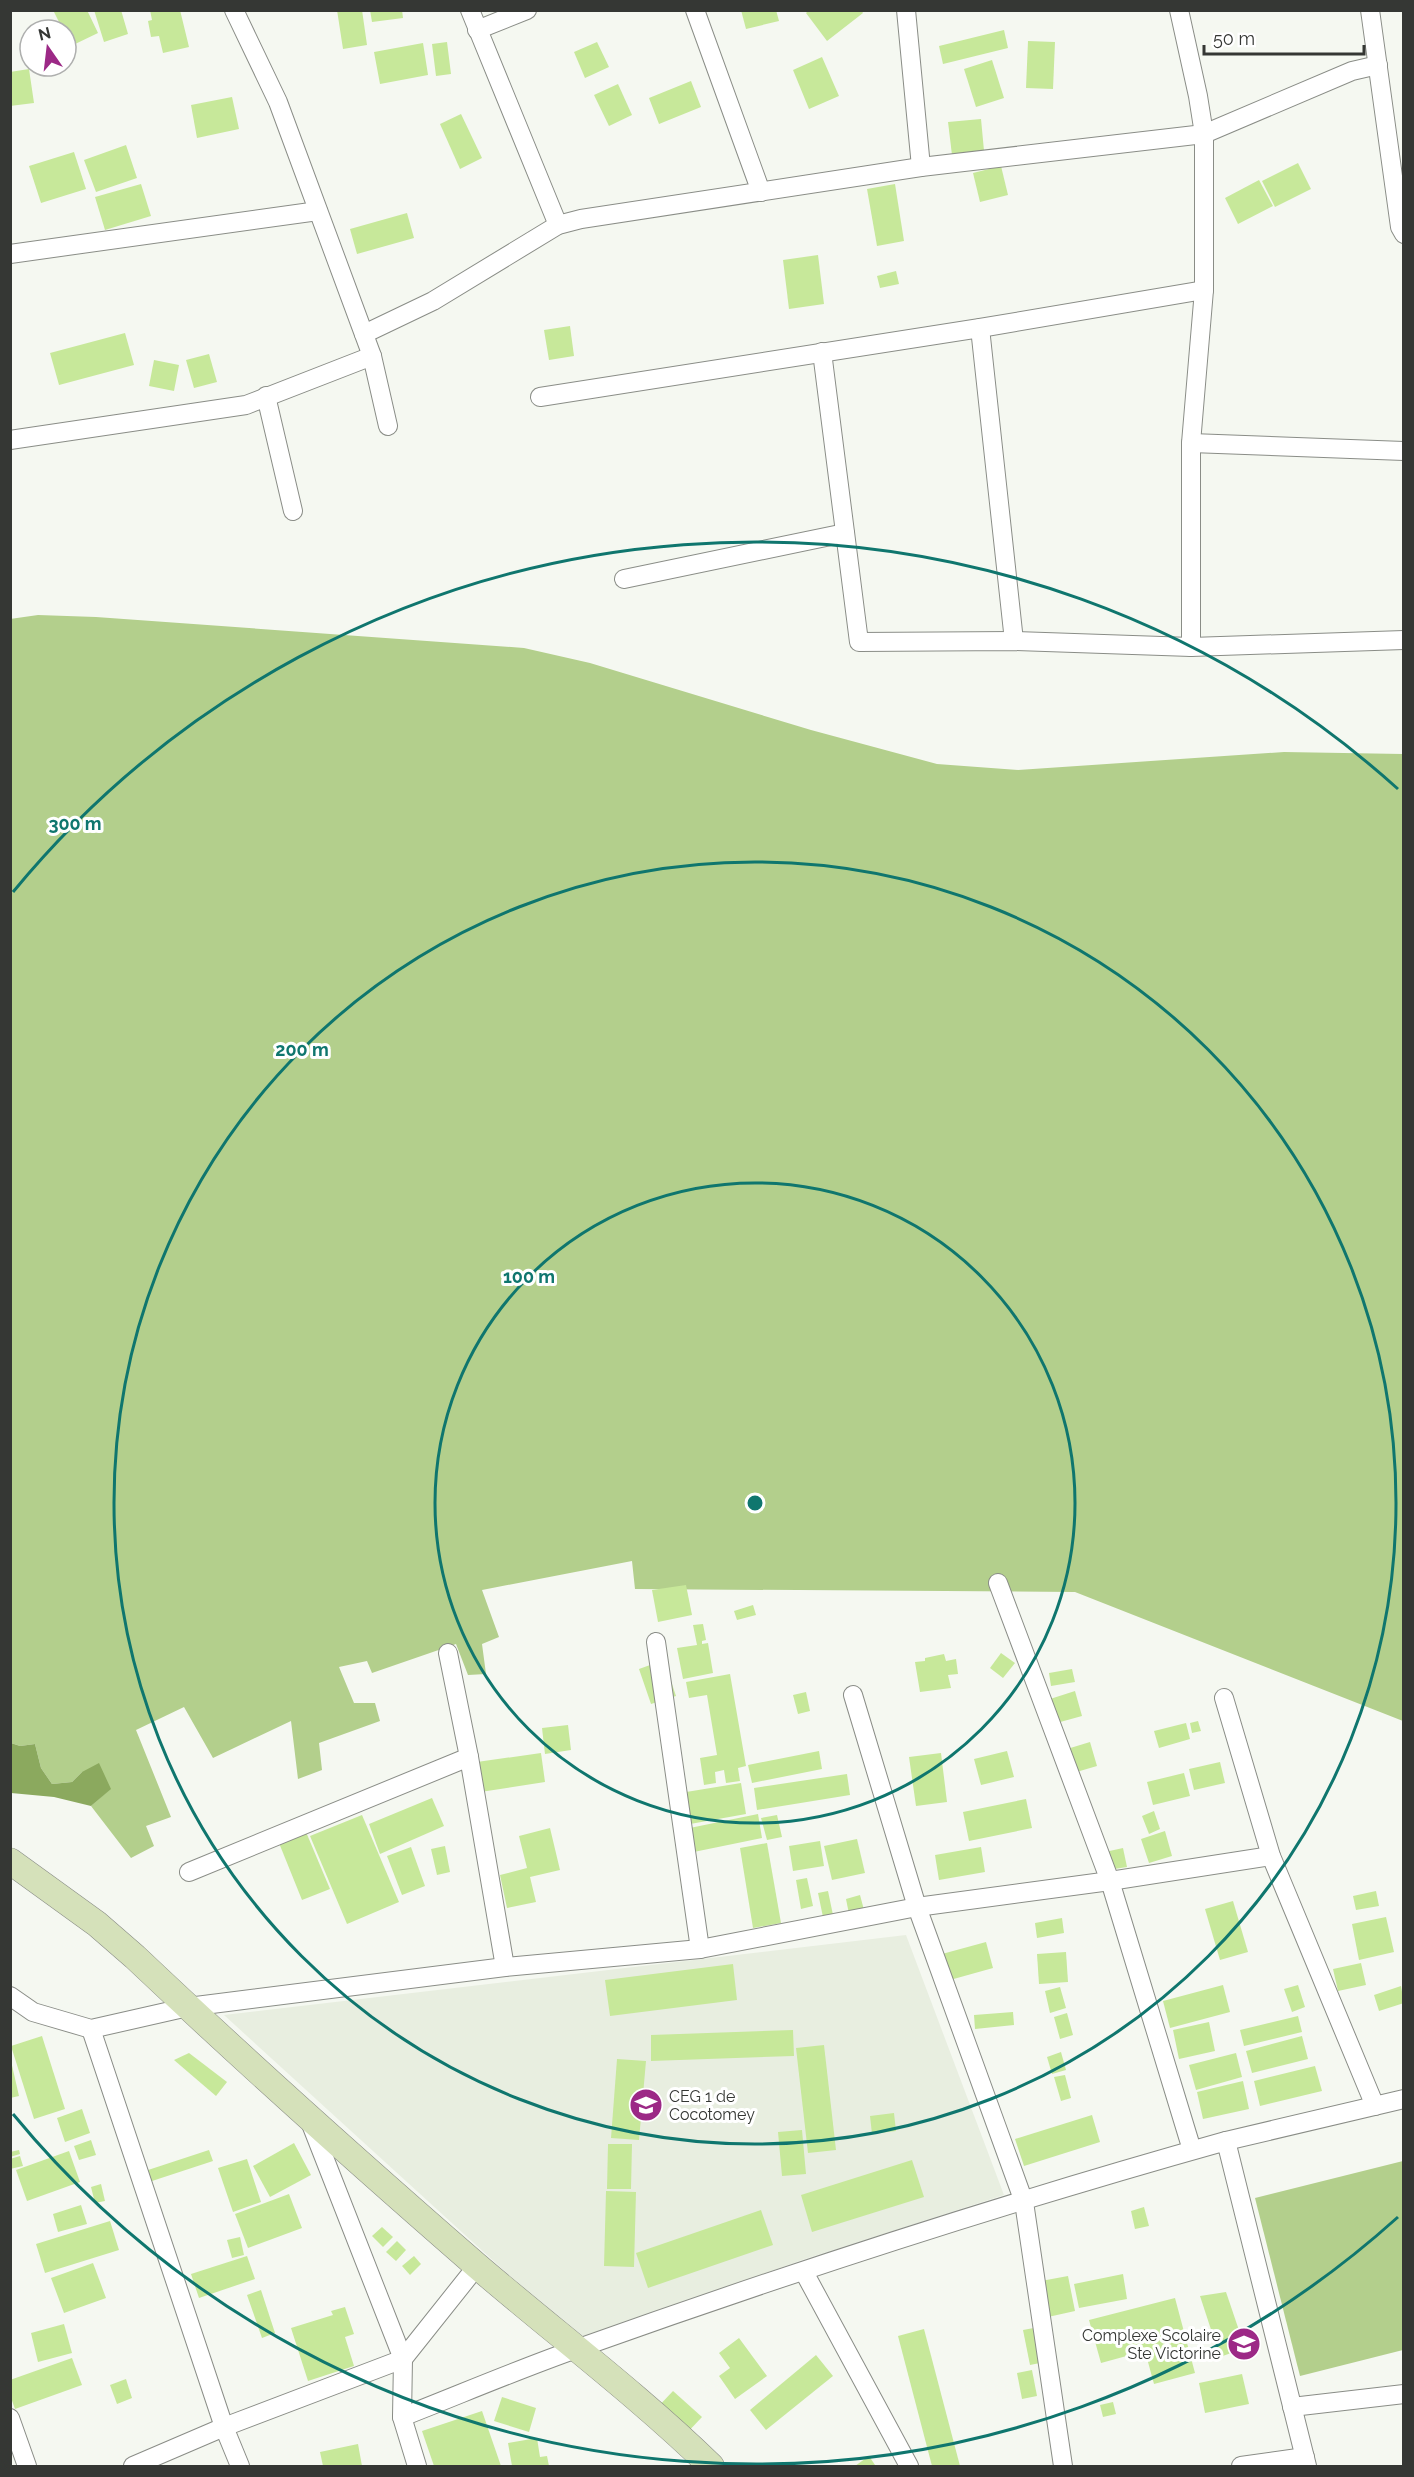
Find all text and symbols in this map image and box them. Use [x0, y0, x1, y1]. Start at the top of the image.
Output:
north arrow [18, 18, 78, 78]
scale bar [1204, 18, 1364, 56]
text: N [36, 23, 53, 45]
text: 50 m [1213, 28, 1255, 49]
text: 300 m [48, 813, 102, 834]
text: 200 m [275, 1039, 329, 1060]
text: 100 m [503, 1266, 555, 1287]
centre of rings [745, 1493, 765, 1513]
school or university icon: CEG 1 de Cocotomey [628, 2087, 664, 2123]
place label: CEG 1 de Cocotomey [669, 2087, 755, 2124]
place label: Complexe Scolaire Ste Victorine [1082, 2326, 1221, 2363]
school or university icon: Complexe Scolaire Ste Victorine [1226, 2326, 1262, 2362]

